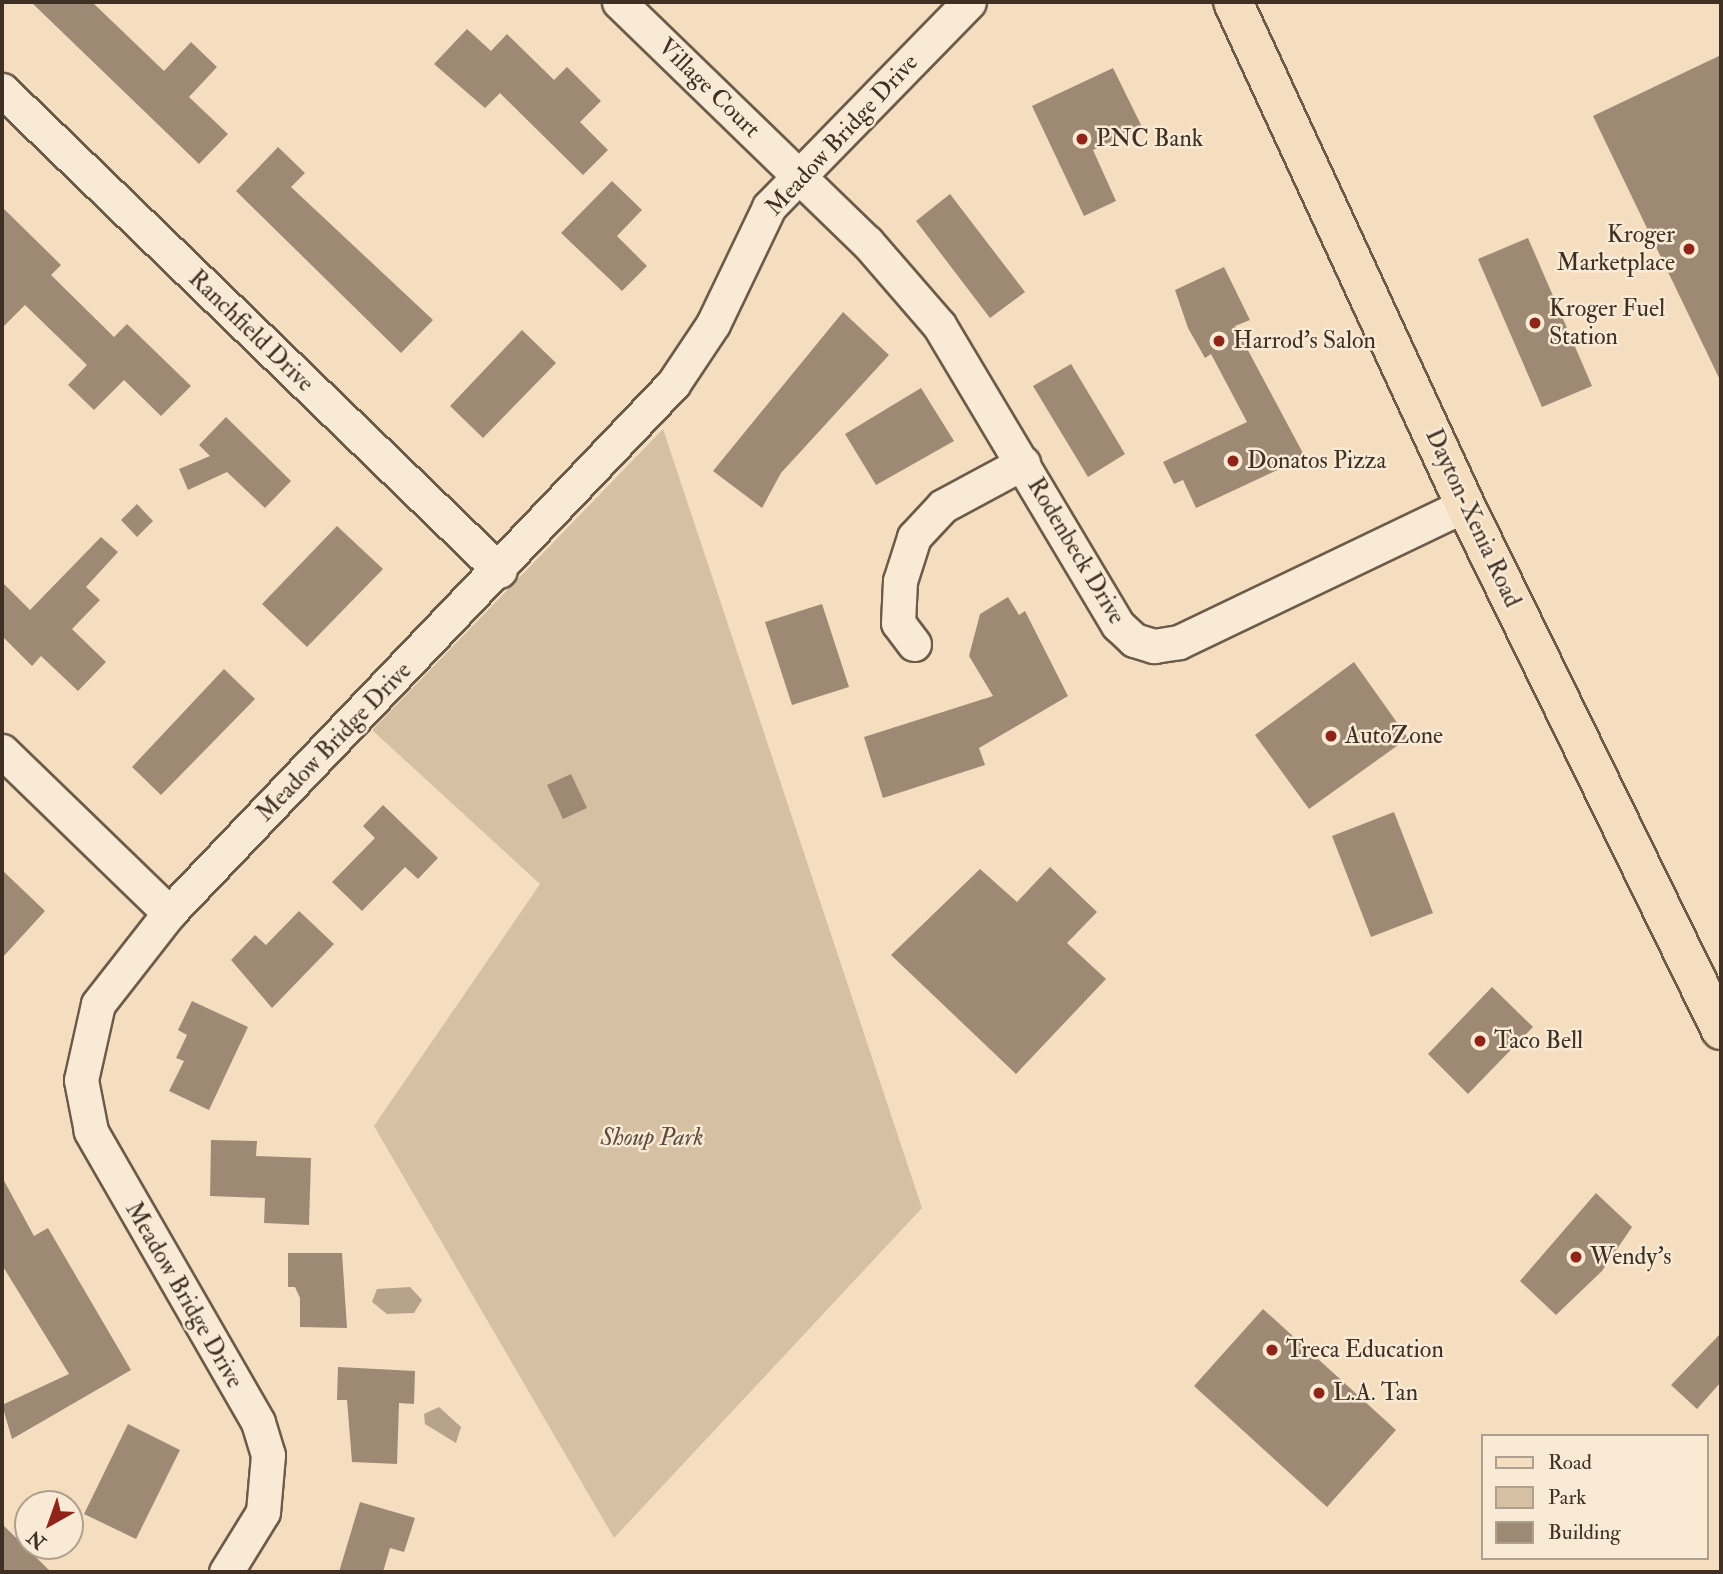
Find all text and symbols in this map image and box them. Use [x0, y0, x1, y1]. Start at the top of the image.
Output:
street label: Village Court [652, 32, 766, 144]
street label: Meadow Bridge Drive [760, 48, 924, 222]
place label: PNC Bank [1096, 125, 1203, 153]
marker: PNC Bank [1074, 131, 1090, 147]
place label: Kroger Marketplace [1557, 221, 1675, 277]
marker: Kroger Marketplace [1681, 241, 1697, 257]
street label: Ranchfield Drive [182, 264, 320, 398]
place label: Kroger Fuel Station [1549, 295, 1665, 351]
marker: Kroger Fuel Station [1527, 315, 1543, 331]
place label: Harrod's Salon [1233, 327, 1376, 355]
marker: Harrod's Salon [1211, 333, 1227, 349]
street label: Dayton-Xenia Road [1419, 424, 1527, 612]
place label: Donatos Pizza [1247, 447, 1386, 475]
marker: Donatos Pizza [1225, 453, 1241, 469]
street label: Rodenbeck Drive [1021, 473, 1131, 629]
street label: Meadow Bridge Drive [251, 656, 417, 828]
place label: AutoZone [1345, 722, 1443, 750]
marker: AutoZone [1323, 728, 1339, 744]
place label: Taco Bell [1494, 1027, 1583, 1055]
marker: Taco Bell [1472, 1033, 1488, 1049]
park label: Shoup Park [601, 1124, 703, 1152]
street label: Meadow Bridge Drive [119, 1197, 249, 1393]
place label: Wendy's [1590, 1243, 1671, 1271]
marker: Wendy's [1568, 1249, 1584, 1265]
place label: Treca Education [1286, 1336, 1444, 1364]
marker: Treca Education [1264, 1342, 1280, 1358]
place label: L.A. Tan [1333, 1379, 1418, 1407]
marker: L.A. Tan [1311, 1385, 1327, 1401]
legend [1482, 1434, 1709, 1560]
text: Road [1548, 1449, 1592, 1476]
text: Park [1548, 1484, 1586, 1511]
north arrow [14, 1490, 84, 1560]
text: Building [1548, 1519, 1621, 1546]
text: N [23, 1525, 51, 1554]

